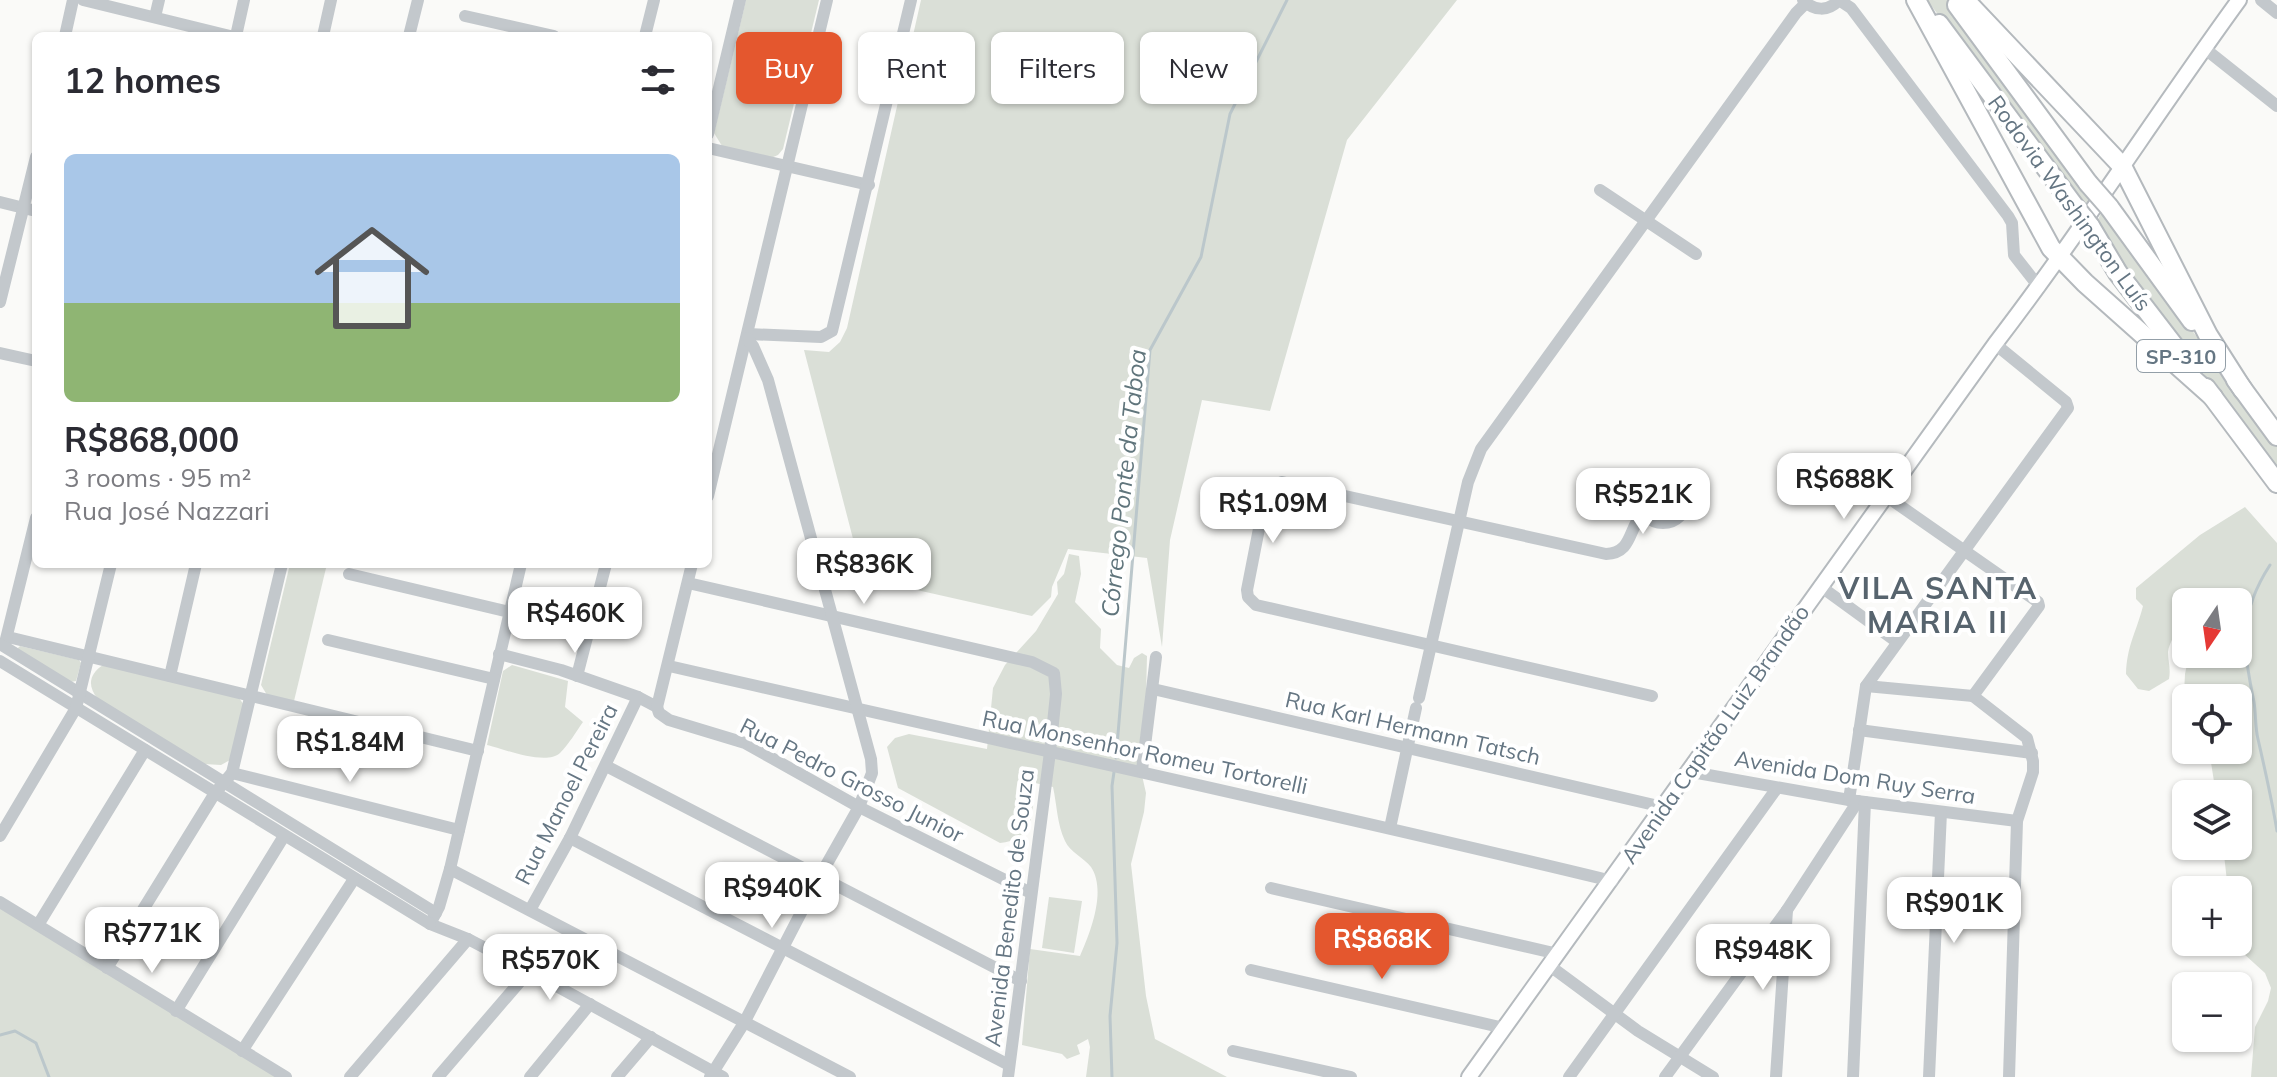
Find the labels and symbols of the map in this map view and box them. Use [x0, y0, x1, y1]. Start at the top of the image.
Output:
street label: Rodovia Washington Luís [1982, 90, 2158, 316]
road number: SP-310 [2137, 340, 2225, 372]
water label: Córrego Ponte da Taboa [1094, 348, 1152, 618]
pin: R$688K [1779, 453, 1909, 521]
pin: R$521K [1578, 468, 1708, 536]
pin: R$1.09M [1199, 477, 1347, 545]
pin: R$836K [799, 538, 929, 606]
district label: VILA SANTA MARIA II [1837, 569, 2038, 641]
pin: R$460K [510, 587, 640, 655]
north arrow [2172, 588, 2252, 668]
street label: Avenida Capitão Luiz Brandão [1615, 599, 1815, 869]
street label: Rua Karl Hermann Tatsch [1283, 685, 1543, 771]
street label: Rua Manoel Pereira [508, 699, 624, 889]
street label: Rua Monsenhor Romeu Tortorelli [980, 704, 1310, 800]
street label: Rua Pedro Grosso Junior [736, 711, 969, 849]
pin: R$1.84M [276, 716, 424, 784]
street label: Avenida Dom Ruy Serra [1733, 744, 1977, 810]
street label: Avenida Benedito de Souza [978, 767, 1040, 1049]
pin: R$940K [707, 862, 837, 930]
pin: R$901K [1889, 877, 2019, 945]
pin: R$771K [87, 907, 217, 975]
pin: R$868K [1317, 913, 1447, 981]
pin: R$948K [1698, 924, 1828, 992]
pin: R$570K [485, 934, 615, 1002]

